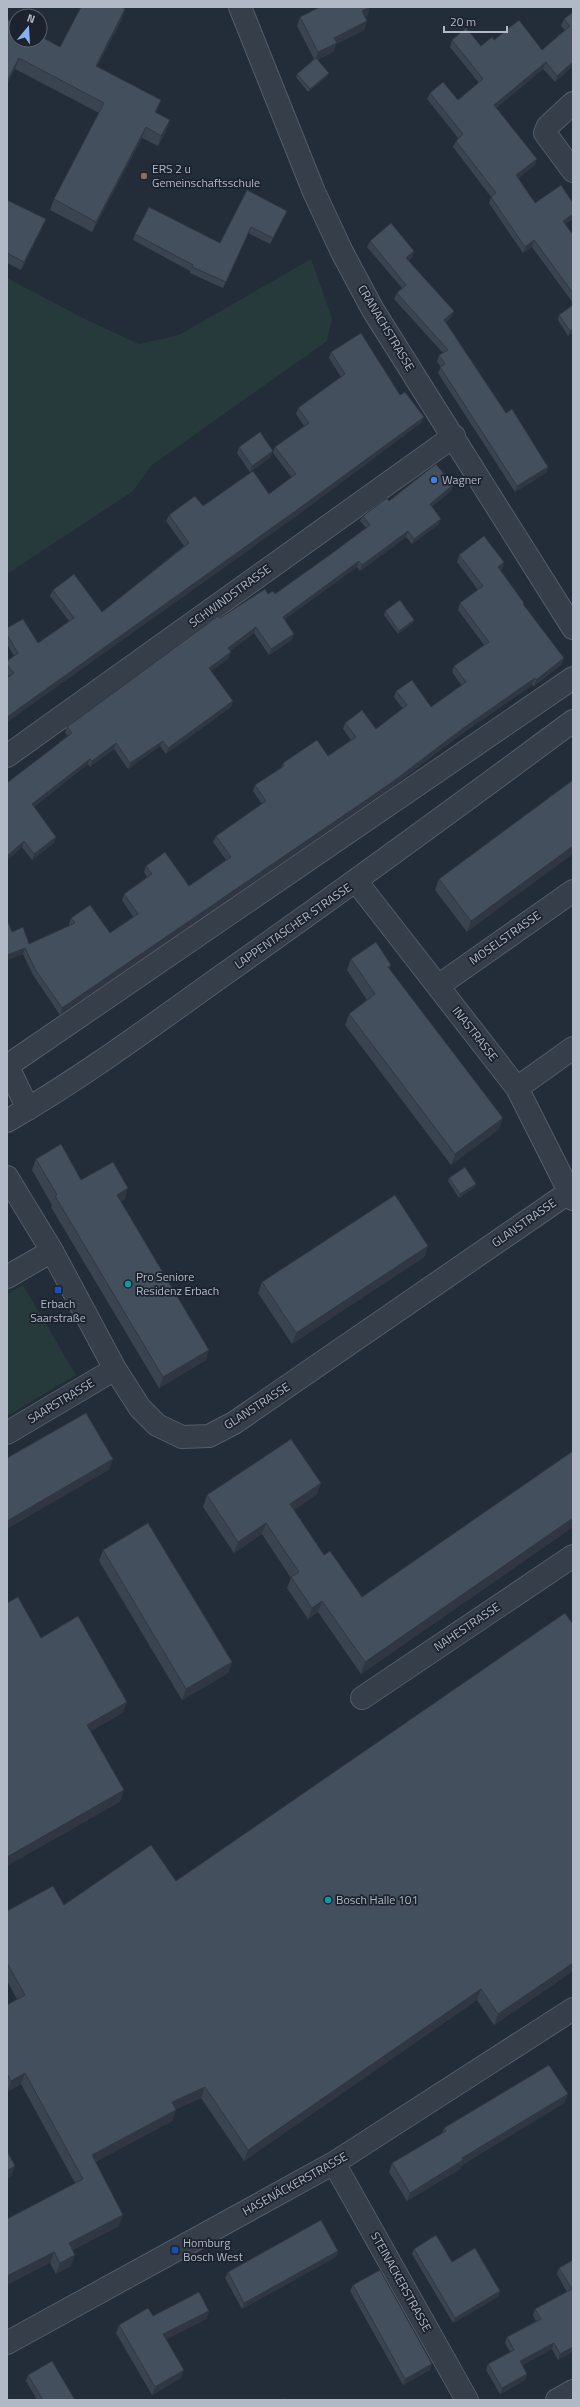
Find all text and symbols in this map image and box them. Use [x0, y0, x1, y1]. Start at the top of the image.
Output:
north arrow [8, 8, 48, 48]
scale bar [444, 8, 507, 34]
text: N [25, 10, 37, 27]
text: 20 m [450, 12, 476, 31]
place label: ERS 2 u Gemeinschaftsschule [152, 159, 260, 192]
marker: ERS 2 u Gemeinschaftsschule [139, 171, 149, 181]
street label: CRANACHSTRASSE [353, 281, 420, 375]
place label: Wagner [442, 470, 481, 489]
marker: Wagner [429, 475, 439, 485]
street label: SCHWINDSTRASSE [185, 559, 275, 632]
street label: LAPPENTASCHER STRASSE [230, 878, 356, 973]
street label: MOSELSTRASSE [465, 906, 545, 969]
street label: INASTRASSE [448, 1002, 503, 1065]
street label: GLANSTRASSE [487, 1193, 560, 1252]
place label: Pro Seniore Residenz Erbach [136, 1267, 219, 1300]
marker: Pro Seniore Residenz Erbach [123, 1279, 133, 1289]
marker: Erbach Saarstraße [53, 1285, 63, 1295]
place label: Erbach Saarstraße [30, 1294, 86, 1327]
street label: SAARSTRASSE [24, 1373, 98, 1428]
street label: GLANSTRASSE [220, 1377, 294, 1434]
street label: NAHESTRASSE [430, 1597, 504, 1656]
place label: Bosch Halle 101 [336, 1890, 418, 1909]
marker: Bosch Halle 101 [323, 1895, 333, 1905]
street label: HASENÄCKERSTRASSE [239, 2147, 351, 2220]
street label: STEINACKERSTRASSE [366, 2228, 437, 2336]
place label: Homburg Bosch West [183, 2233, 244, 2266]
marker: Homburg Bosch West [170, 2245, 180, 2255]

